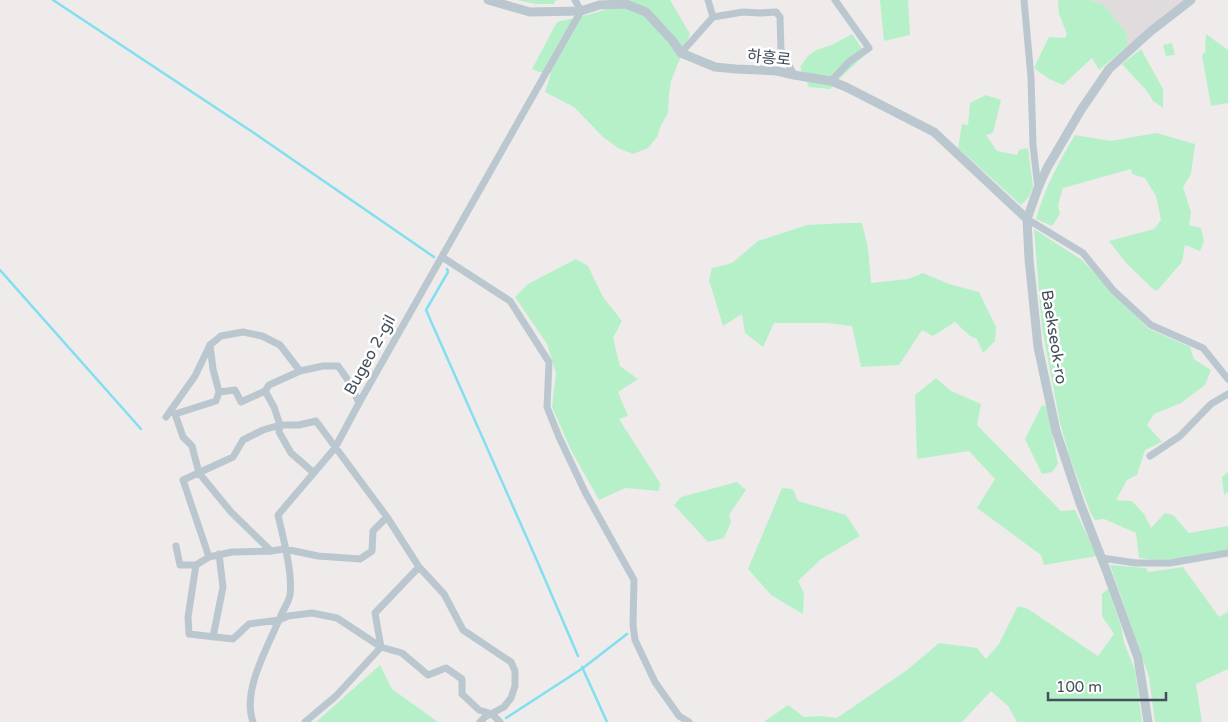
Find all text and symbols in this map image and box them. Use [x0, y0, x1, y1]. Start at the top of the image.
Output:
street label: 하흥로 [746, 46, 792, 70]
street label: Baekseok-ro [1037, 288, 1071, 386]
street label: Bugeo 2-gil [340, 311, 400, 399]
scale bar [1048, 670, 1166, 702]
text: 100 m [1056, 678, 1102, 696]

